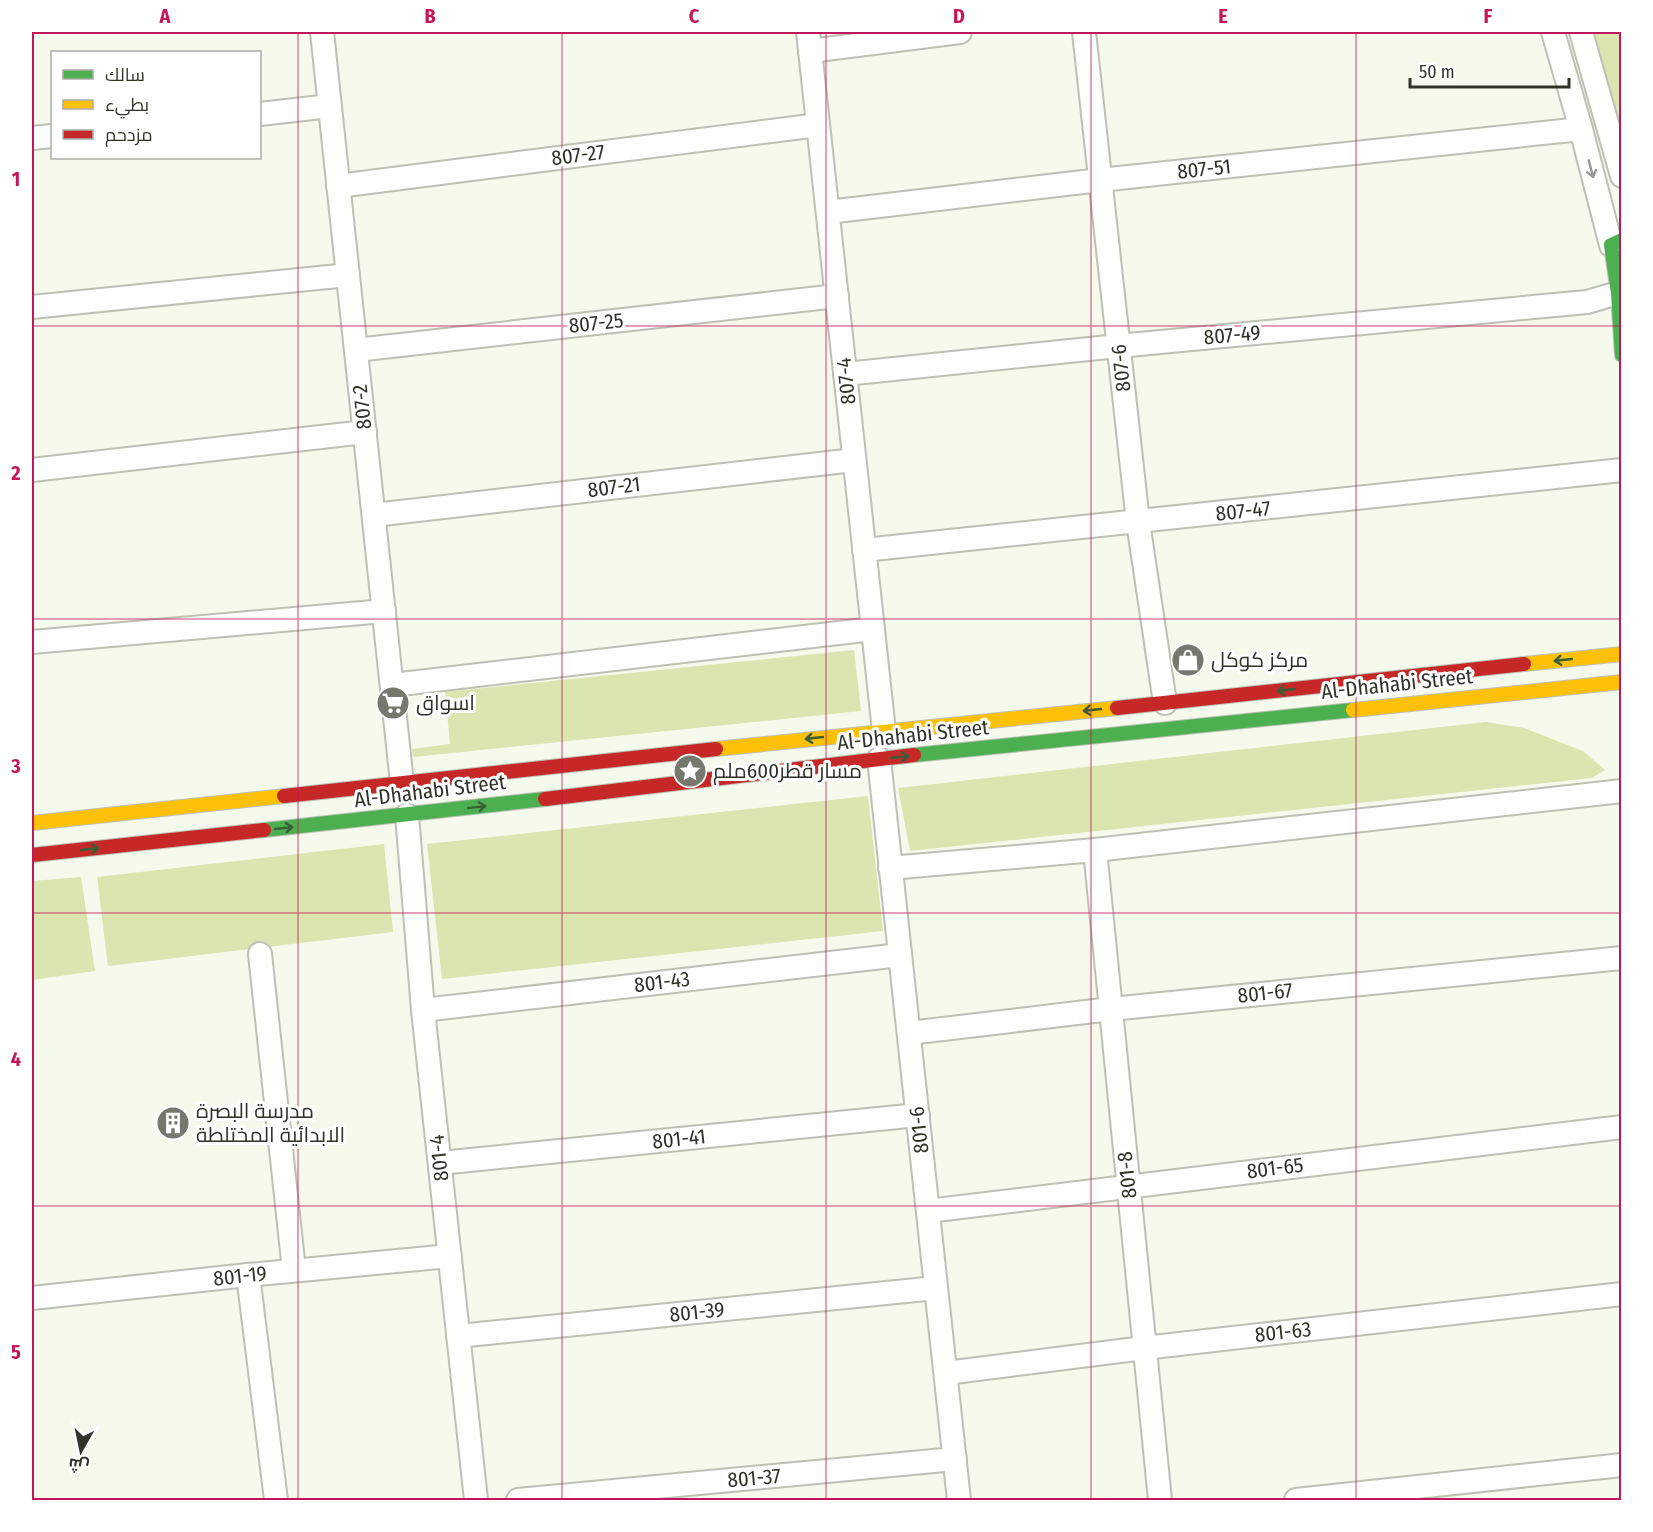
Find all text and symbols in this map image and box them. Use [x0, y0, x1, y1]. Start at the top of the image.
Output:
text: A [159, 4, 172, 28]
text: B [424, 4, 436, 28]
text: C [689, 4, 700, 28]
text: D [953, 4, 965, 28]
text: E [1218, 4, 1228, 28]
text: F [1484, 4, 1493, 28]
legend [51, 51, 261, 159]
scale bar [1410, 51, 1569, 89]
text: 50 m [1419, 61, 1455, 83]
text: سالك [105, 64, 145, 86]
text: بطيء [105, 94, 149, 119]
text: مزدحم [105, 124, 153, 147]
street label: 807-27 [550, 139, 606, 171]
street label: 807-51 [1176, 153, 1232, 185]
one-way arrow [1586, 159, 1598, 178]
text: 1 [12, 167, 20, 191]
street label: 807-25 [567, 307, 625, 339]
street label: 807-49 [1202, 320, 1262, 350]
street label: 807-6 [1106, 343, 1136, 393]
street label: 807-4 [831, 356, 861, 406]
street label: 807-2 [347, 383, 377, 431]
text: 2 [10, 461, 21, 485]
street label: 807-21 [586, 471, 642, 503]
street label: 807-47 [1214, 495, 1272, 527]
shop icon: مركز كوكل [1170, 642, 1206, 678]
place label: مركز كوكل [1211, 647, 1308, 673]
one-way arrow [1554, 655, 1574, 666]
street label: Al-Dhahabi Street [1320, 663, 1474, 705]
supermarket icon: اسواق [375, 685, 411, 721]
one-way arrow [1277, 685, 1296, 696]
place label: اسواق [416, 690, 475, 716]
one-way arrow [1083, 705, 1103, 716]
street label: Al-Dhahabi Street [836, 714, 990, 756]
one-way arrow [805, 733, 825, 744]
one-way arrow [890, 751, 910, 762]
place icon: مسار قطر600ملم [672, 753, 708, 789]
text: 3 [10, 754, 21, 778]
place label: مسار قطر600ملم [713, 758, 862, 785]
street label: Al-Dhahabi Street [353, 769, 507, 813]
one-way arrow [467, 801, 487, 812]
one-way arrow [273, 822, 293, 833]
one-way arrow [79, 843, 99, 854]
street label: 801-43 [633, 966, 691, 998]
street label: 801-67 [1236, 977, 1294, 1009]
text: 4 [11, 1047, 21, 1071]
place label: مدرسة البصرة الابدائية المختلطة [196, 1098, 345, 1148]
building icon: مدرسة البصرة الابدائية المختلطة [155, 1105, 191, 1141]
street label: 801-6 [904, 1105, 934, 1155]
street label: 801-41 [651, 1123, 707, 1155]
street label: 801-4 [424, 1133, 454, 1183]
street label: 801-8 [1112, 1150, 1142, 1200]
street label: 801-65 [1245, 1152, 1305, 1184]
street label: 801-19 [212, 1260, 268, 1292]
street label: 801-39 [668, 1296, 726, 1328]
street label: 801-63 [1254, 1316, 1312, 1348]
text: 5 [11, 1340, 21, 1364]
north arrow [51, 1421, 111, 1481]
text: ش [67, 1454, 90, 1476]
street label: 801-37 [726, 1463, 782, 1493]

